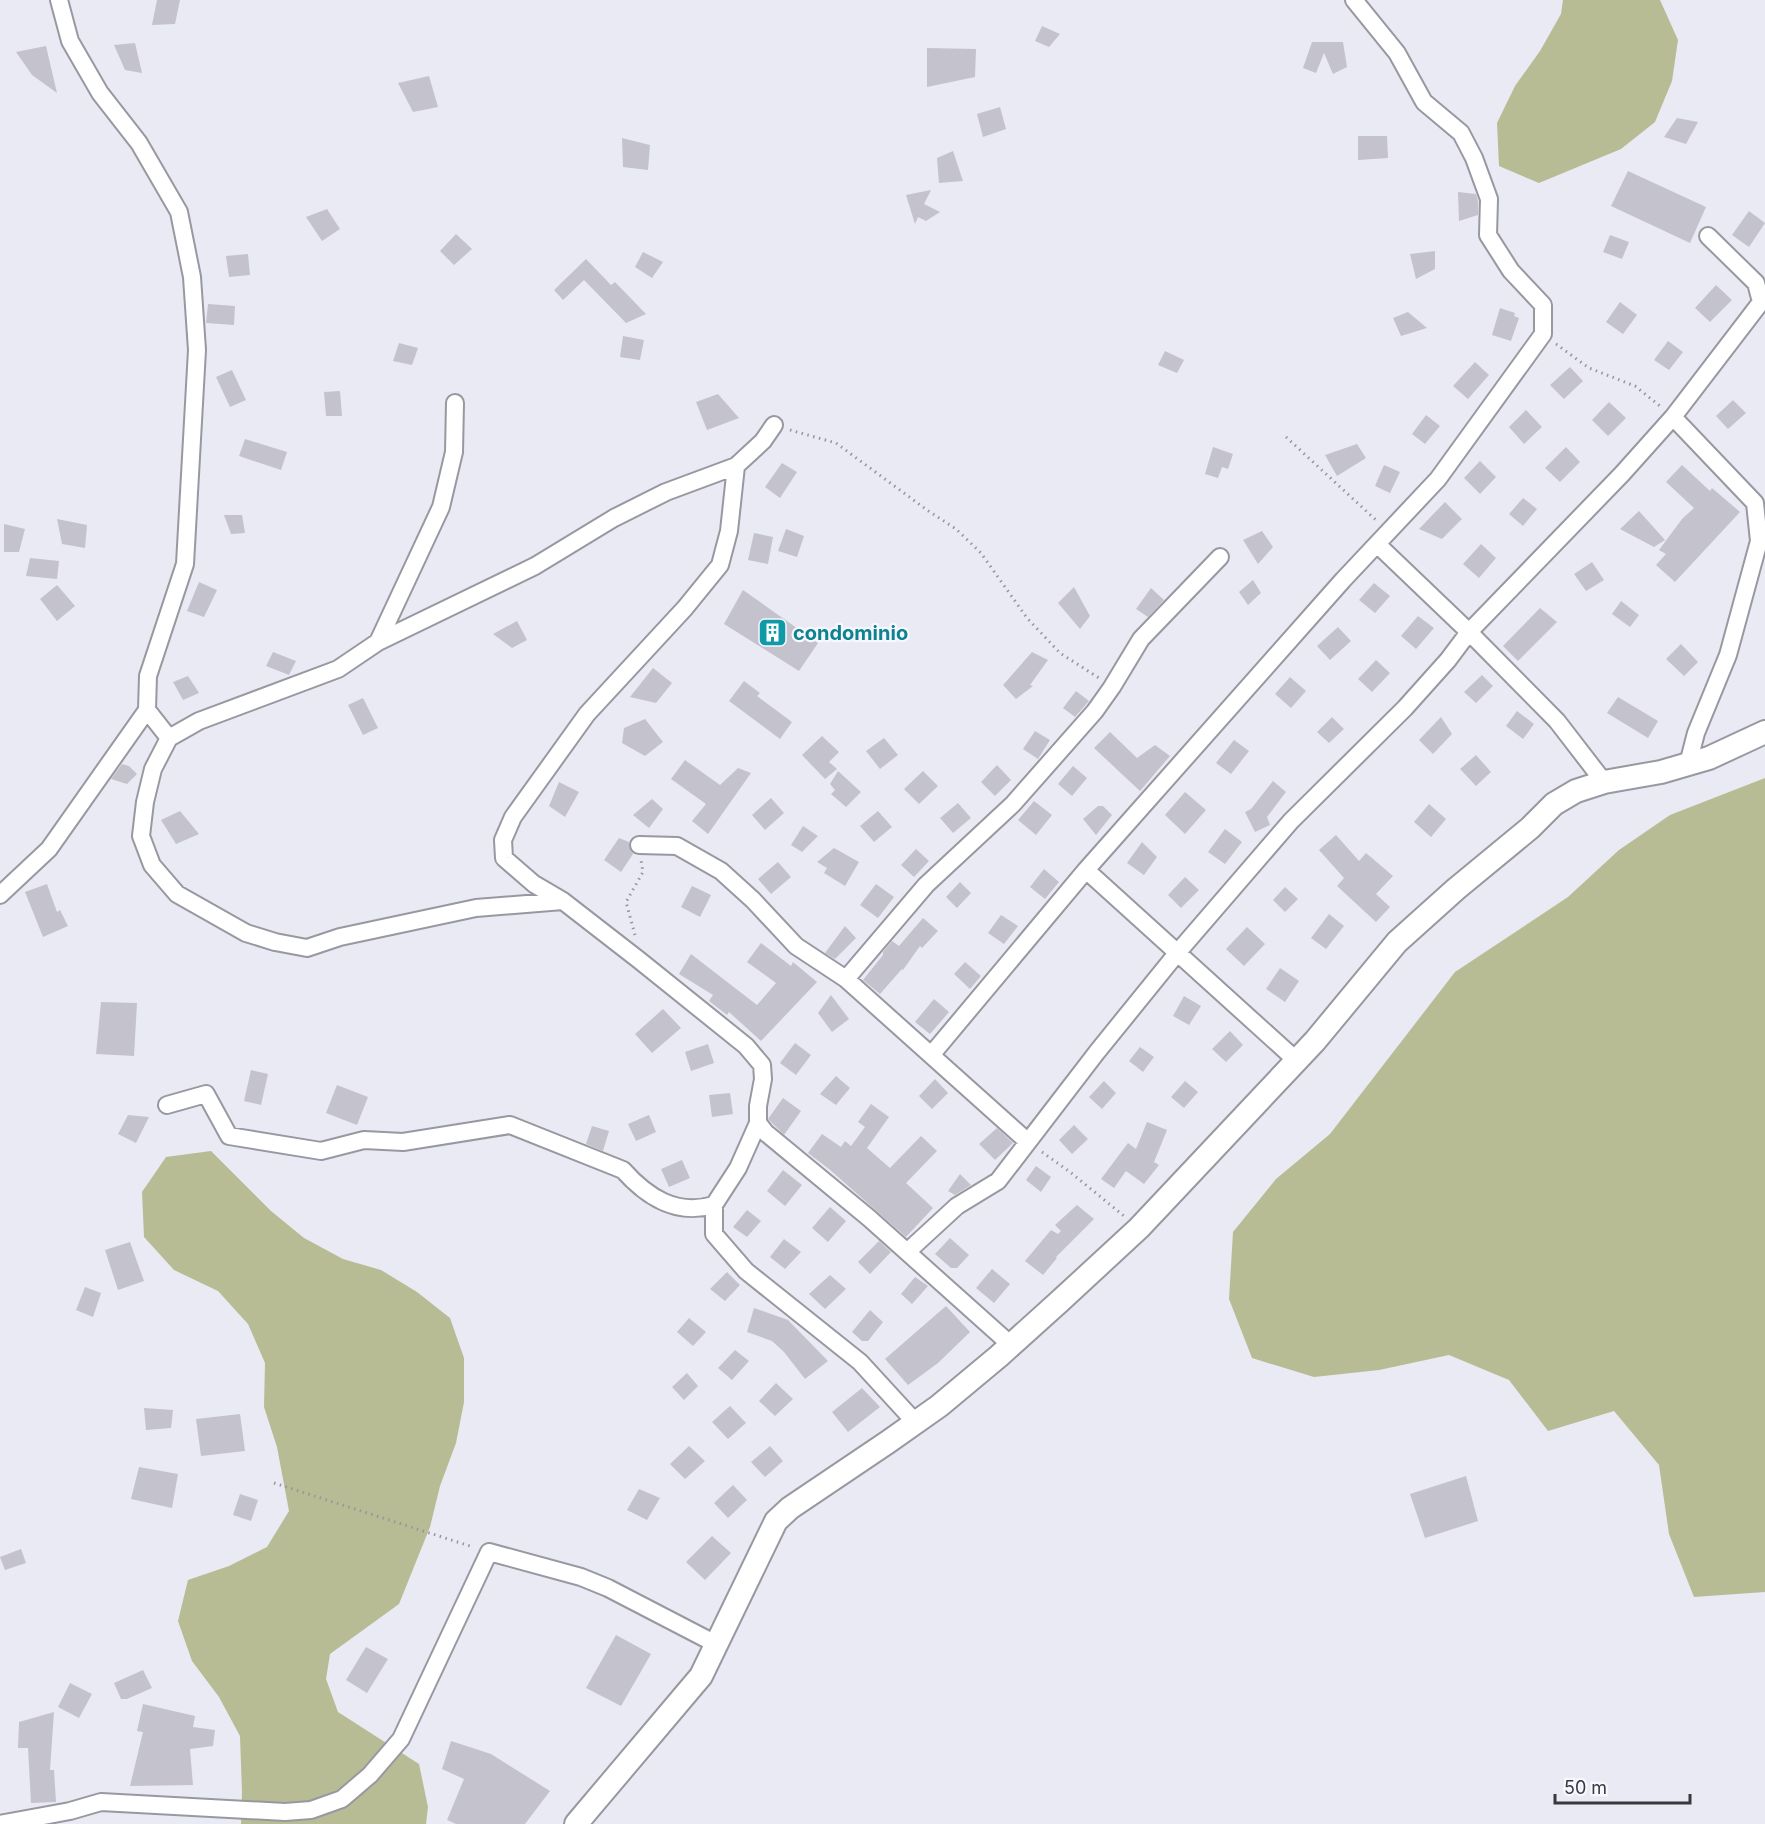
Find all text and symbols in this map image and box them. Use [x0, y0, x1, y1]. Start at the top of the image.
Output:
building icon: condominio [756, 617, 788, 649]
place label: condominio [793, 621, 908, 645]
scale bar [1555, 1767, 1690, 1805]
text: 50 m [1564, 1777, 1607, 1798]

